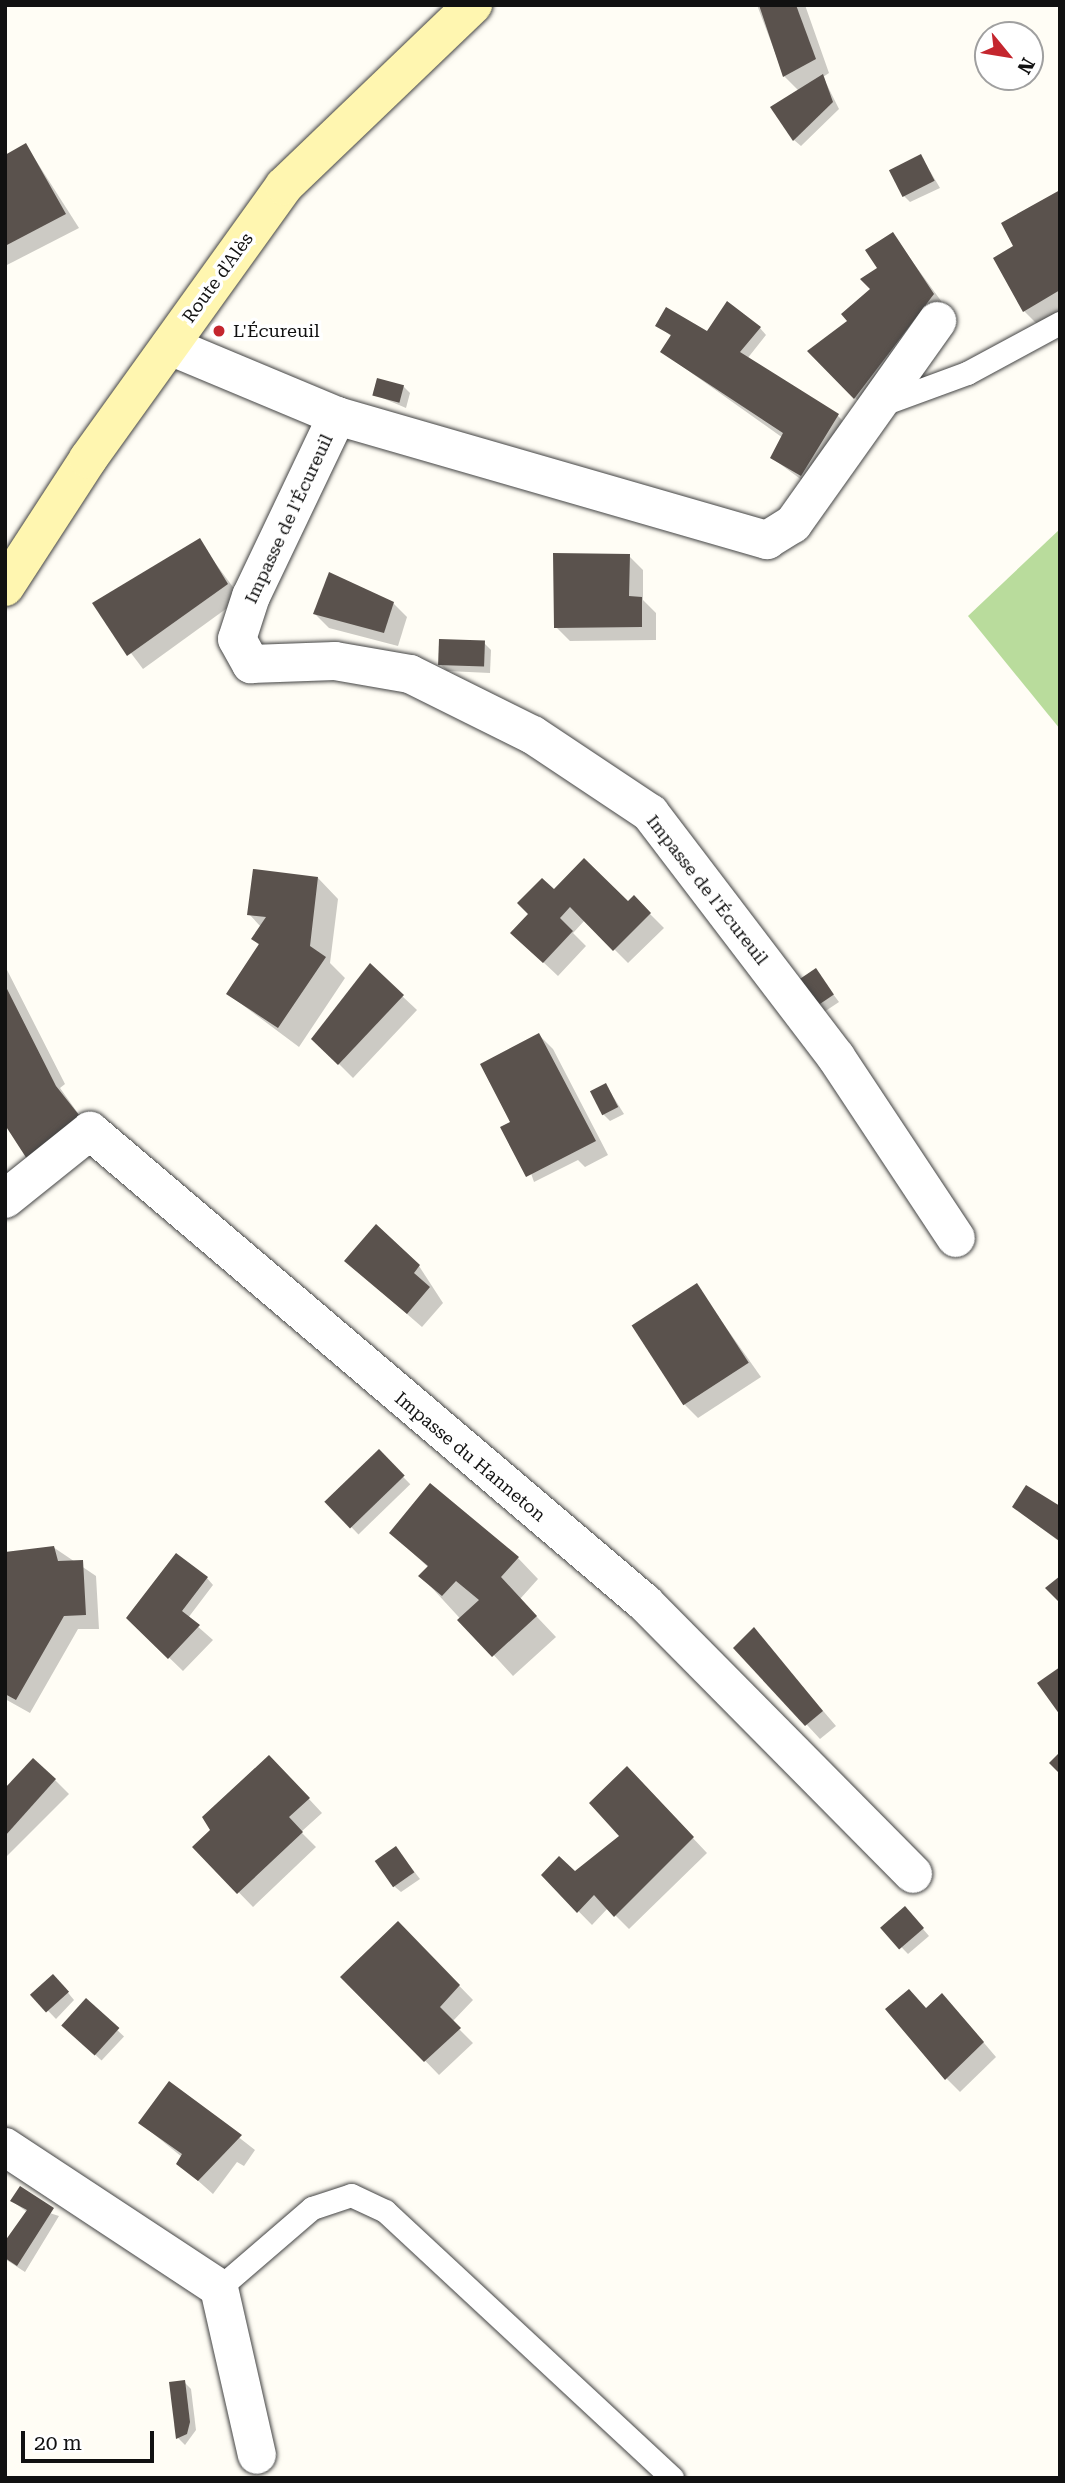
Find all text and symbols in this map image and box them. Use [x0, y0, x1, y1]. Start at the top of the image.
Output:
north arrow [974, 21, 1044, 91]
text: N [1012, 54, 1040, 78]
street label: Route d'Alès [178, 229, 258, 327]
place label: L'Écureuil [233, 320, 319, 342]
marker: L'Écureuil [211, 323, 227, 339]
street label: Impasse de l'Écureuil [240, 431, 338, 607]
street label: Impasse de l'Écureuil [642, 811, 772, 969]
street label: Impasse du Hanneton [390, 1388, 550, 1526]
scale bar [24, 2416, 158, 2460]
text: 20 m [34, 2431, 82, 2455]

